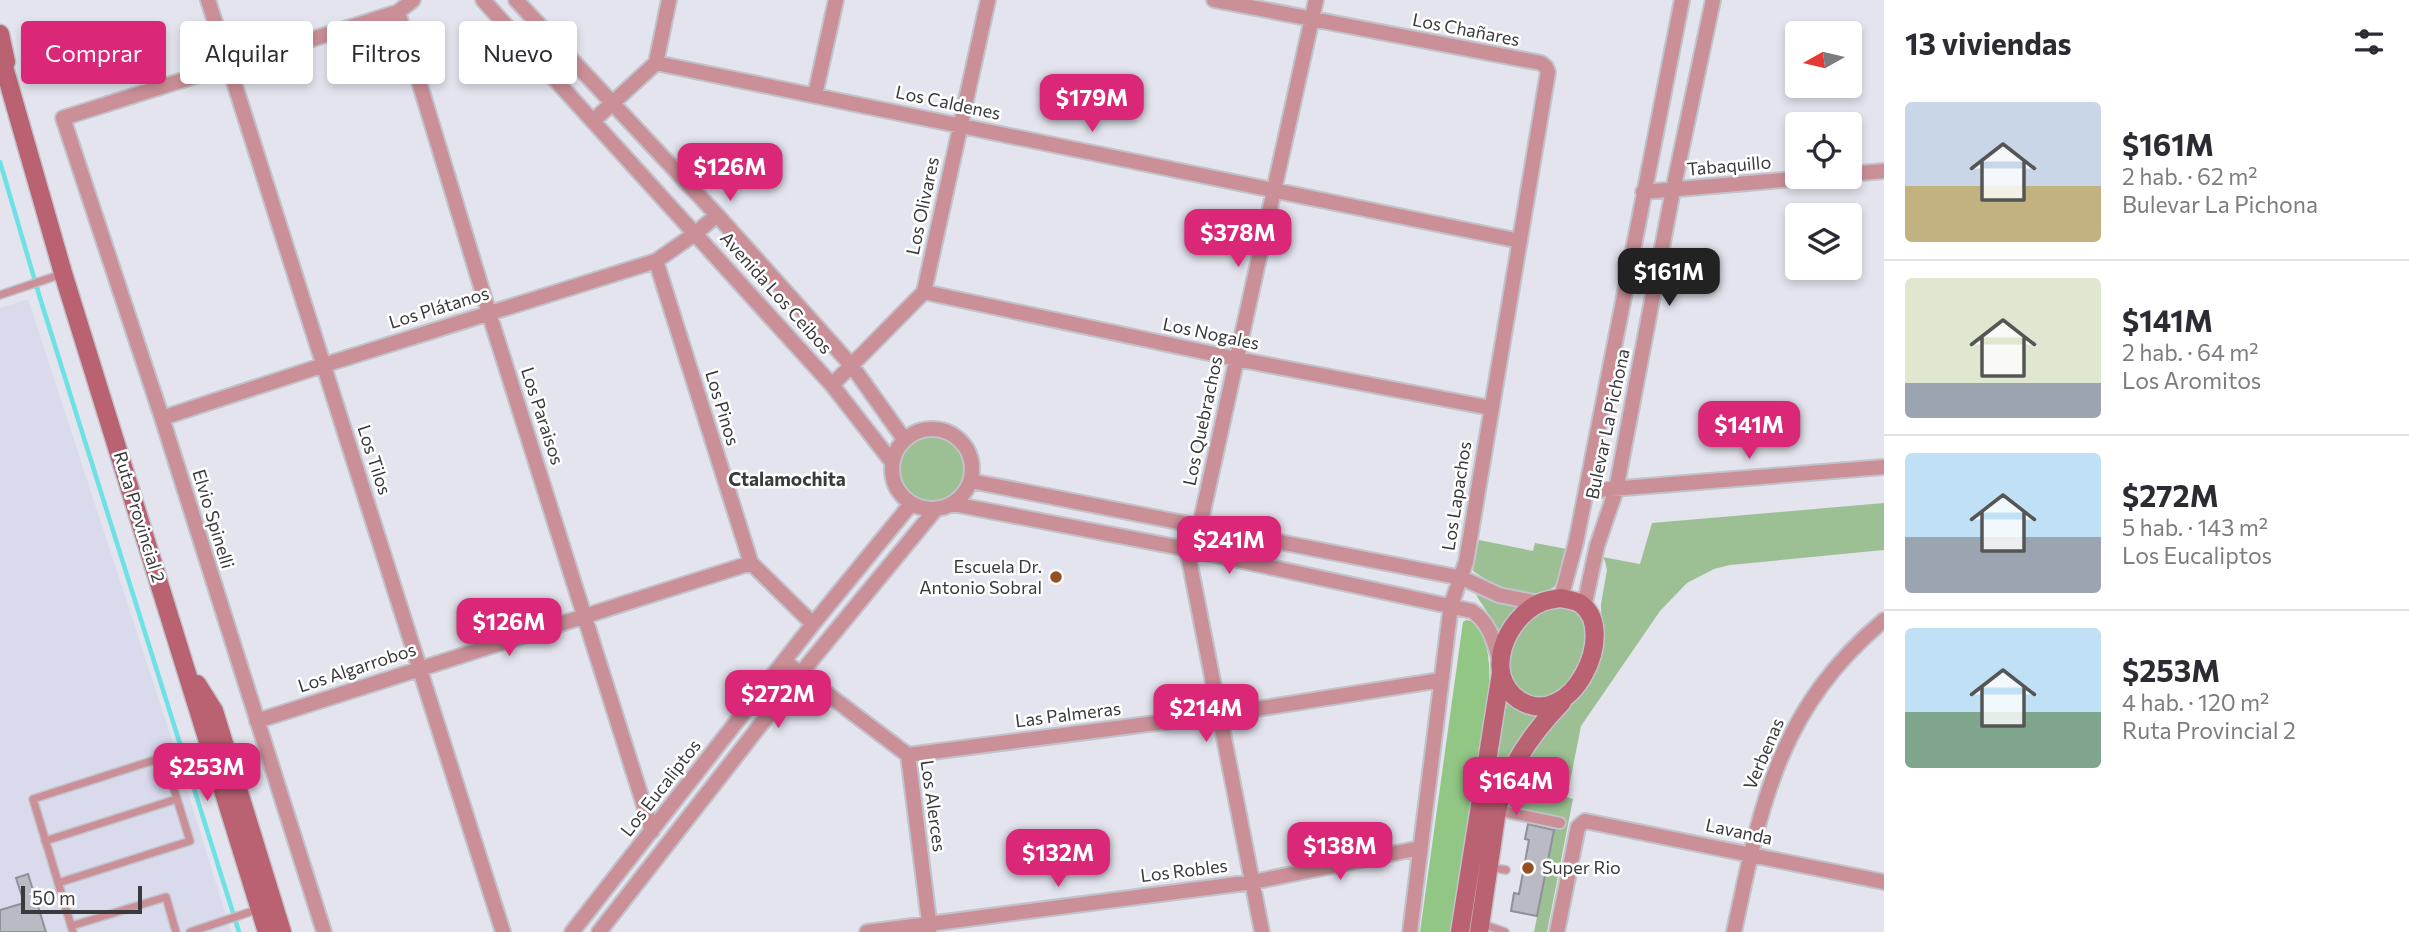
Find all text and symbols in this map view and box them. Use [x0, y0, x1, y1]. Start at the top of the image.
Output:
street label: Los Chañares [1411, 8, 1522, 50]
chip: Comprar [21, 21, 166, 84]
chip: Alquilar [180, 21, 313, 84]
chip: Filtros [327, 21, 445, 84]
chip: Nuevo [459, 21, 577, 84]
north arrow [1785, 21, 1862, 98]
map controls [1785, 21, 1862, 280]
icon: filters [2350, 23, 2388, 61]
text: 13 viviendas [1905, 24, 2072, 61]
pin: $179M [1043, 74, 1141, 134]
street label: Los Caldenes [894, 80, 1003, 124]
text: $179M [1056, 83, 1128, 111]
button: locate [1785, 112, 1862, 189]
text: $161M [2122, 125, 2214, 162]
icon: home [1961, 130, 2045, 214]
pin: $126M [681, 144, 779, 203]
street label: Tabaquillo [1686, 150, 1772, 180]
text: $126M [694, 152, 766, 180]
street label: Los Olivares [901, 155, 943, 257]
text: 2 hab. · 62 m² [2122, 162, 2257, 190]
text: Bulevar La Pichona [2122, 190, 2318, 218]
button: layers [1785, 203, 1862, 280]
pin: $378M [1189, 210, 1287, 269]
text: $378M [1200, 218, 1276, 246]
street label: Avenida Los Ceibos [716, 227, 837, 358]
pin: $161M [1620, 248, 1718, 308]
text: $161M [1634, 257, 1704, 285]
street label: Los Plátanos [386, 281, 491, 333]
text: $141M [2122, 301, 2213, 338]
icon: home [1961, 306, 2045, 390]
street label: Los Nogales [1161, 312, 1262, 354]
text: 2 hab. · 64 m² [2122, 338, 2259, 366]
street label: Bulevar La Pichona [1580, 346, 1634, 501]
street label: Los Quebrachos [1178, 354, 1226, 488]
street label: Los Paraisos [517, 364, 569, 467]
text: Los Aromitos [2122, 366, 2261, 394]
street label: Los Pinos [701, 367, 745, 448]
pin: $141M [1700, 402, 1798, 461]
text: $141M [1714, 410, 1784, 438]
street label: Los Tilos [353, 422, 397, 497]
street label: Los Lapachos [1437, 440, 1476, 552]
street label: Ruta Provincial 2 [110, 448, 170, 585]
street label: Elvio Spinelli [188, 466, 239, 571]
district label: Ctalamochita [728, 467, 846, 490]
text: $272M [2122, 476, 2219, 513]
icon: home [1961, 481, 2045, 565]
text: 5 hab. · 143 m² [2122, 513, 2268, 541]
pin: $241M [1180, 516, 1278, 576]
text: $241M [1193, 525, 1265, 553]
text: Los Eucaliptos [2122, 541, 2272, 569]
place label: Escuela Dr. Antonio Sobral [919, 555, 1042, 598]
marker: Escuela Dr. Antonio Sobral [1048, 569, 1064, 585]
pin: $126M [460, 598, 558, 658]
text: $126M [473, 607, 545, 635]
street label: Los Algarrobos [295, 638, 418, 696]
text: $253M [2122, 651, 2220, 688]
icon: home [1961, 656, 2045, 740]
pin: $272M [729, 670, 827, 730]
text: $272M [741, 679, 815, 707]
pin: $214M [1157, 684, 1255, 744]
text: 4 hab. · 120 m² [2122, 688, 2269, 716]
text: $214M [1170, 693, 1242, 721]
street label: Las Palmeras [1014, 697, 1122, 731]
street label: Verbenas [1738, 714, 1788, 793]
text: Ruta Provincial 2 [2122, 716, 2296, 744]
street label: Los Eucaliptos [615, 734, 705, 840]
pin: $253M [158, 744, 256, 803]
text: $253M [169, 752, 245, 780]
pin: $164M [1467, 758, 1565, 817]
street label: Los Alerces [917, 759, 951, 853]
text: $164M [1479, 766, 1553, 794]
street label: Lavanda [1704, 813, 1775, 849]
pin: $138M [1291, 822, 1389, 882]
pin: $132M [1009, 830, 1107, 889]
text: $138M [1303, 831, 1377, 859]
text: $132M [1022, 838, 1094, 866]
street label: Los Robles [1139, 854, 1229, 886]
place label: Super Rio [1542, 856, 1621, 878]
marker: Super Rio [1520, 860, 1536, 876]
scale bar [21, 883, 142, 915]
text: 50 m [32, 886, 76, 909]

